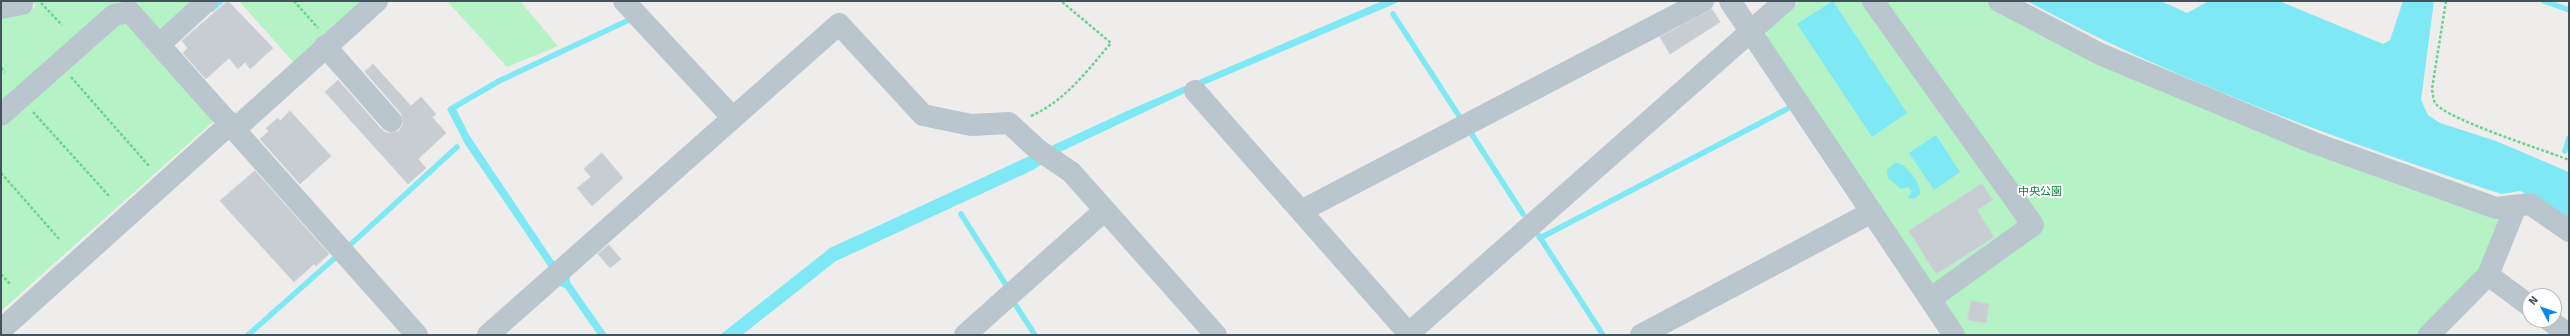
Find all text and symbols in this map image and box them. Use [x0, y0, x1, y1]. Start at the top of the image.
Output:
park label: 中央公園 [2018, 185, 2062, 199]
north arrow [2522, 288, 2562, 328]
text: N [2526, 293, 2541, 308]

